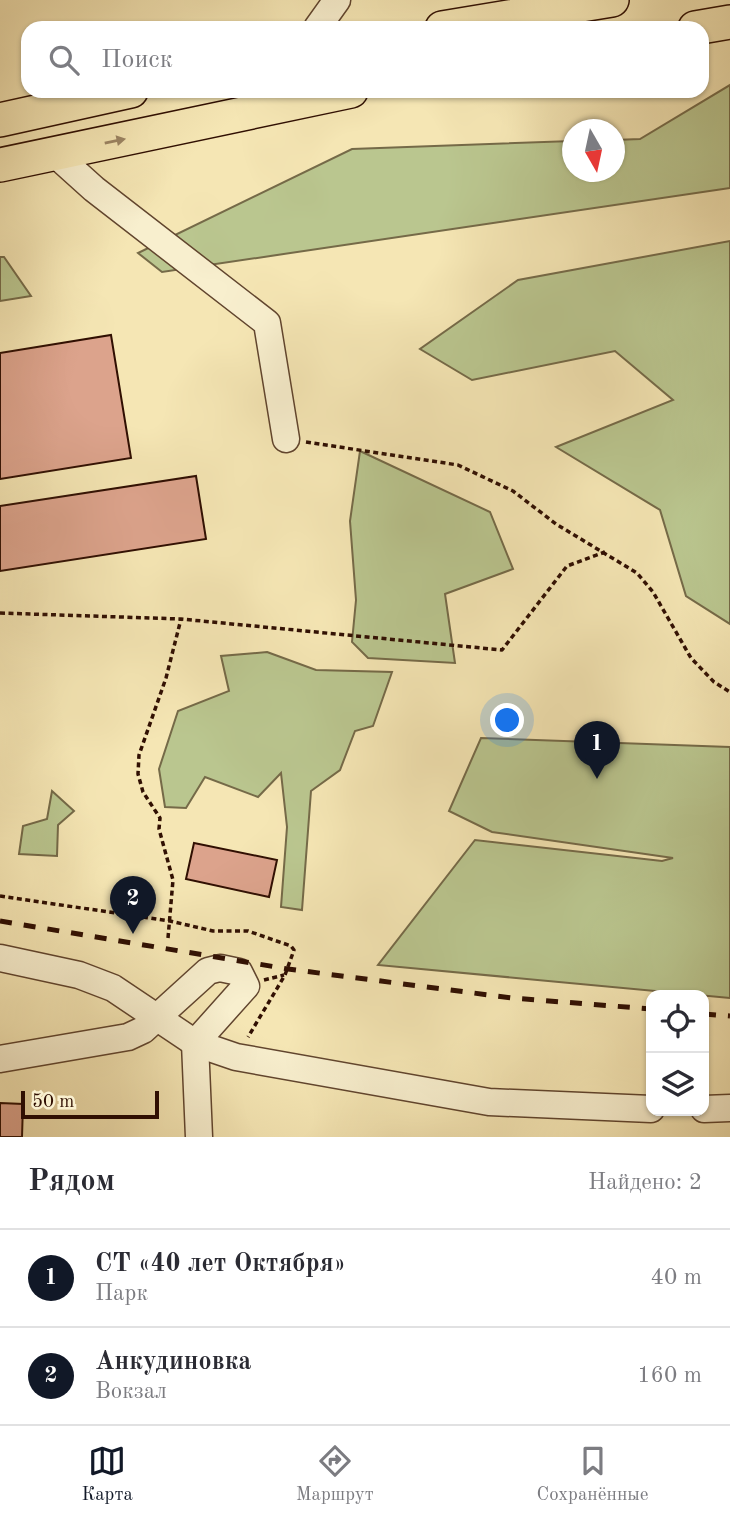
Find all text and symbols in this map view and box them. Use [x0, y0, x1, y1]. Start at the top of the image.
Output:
search box [21, 21, 709, 98]
icon: search [45, 41, 83, 79]
text: Поиск [101, 47, 173, 73]
north arrow [562, 119, 625, 182]
one-way arrow [104, 135, 126, 146]
your location [490, 703, 524, 737]
pin: 1 [574, 721, 620, 779]
pin: 2 [110, 876, 156, 934]
map controls [646, 990, 709, 1116]
button: locate [646, 990, 709, 1053]
button: layers [646, 1053, 709, 1116]
scale bar [21, 1088, 159, 1120]
text: 50 m [32, 1093, 74, 1112]
text: Рядом [28, 1167, 115, 1197]
text: Найдено: 2 [588, 1171, 702, 1194]
text: СТ «40 лет Октября» [95, 1251, 346, 1277]
text: 1 [44, 1266, 58, 1289]
text: 40 m [651, 1266, 702, 1289]
text: Парк [95, 1282, 148, 1305]
text: Анкудиновка [95, 1349, 252, 1375]
text: 2 [44, 1364, 58, 1387]
text: 160 m [637, 1364, 702, 1387]
text: Вокзал [95, 1380, 167, 1403]
tab: Карта [81, 1442, 133, 1507]
tab: Маршрут [296, 1442, 374, 1507]
tab: Сохранённые [537, 1442, 649, 1507]

